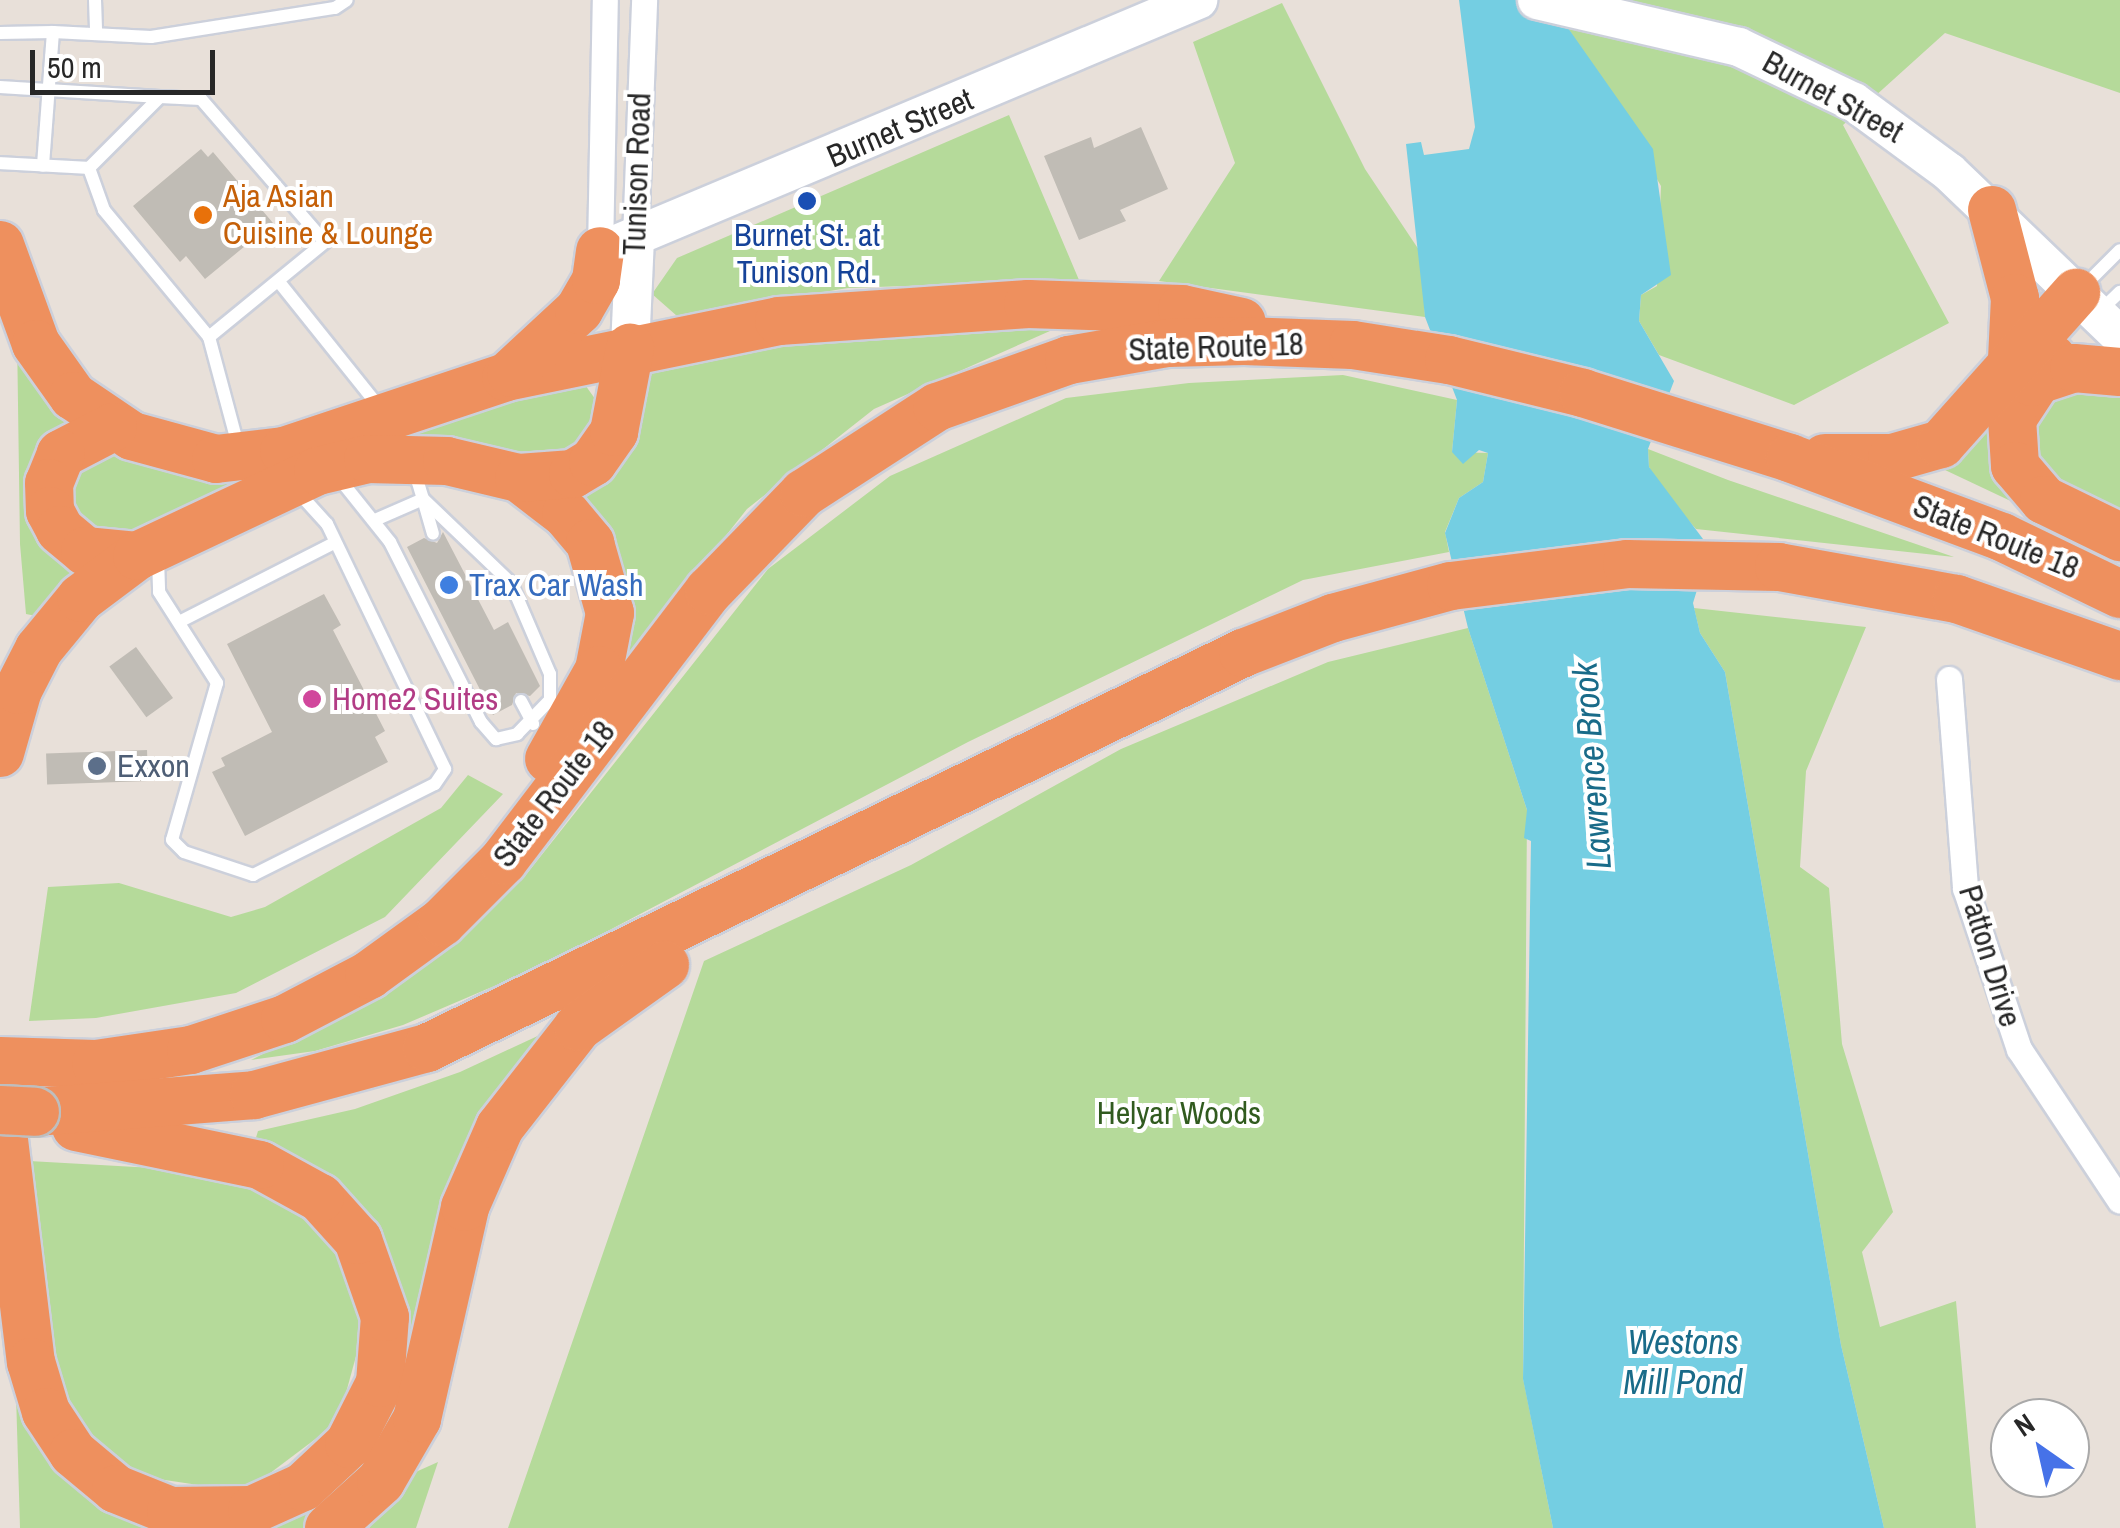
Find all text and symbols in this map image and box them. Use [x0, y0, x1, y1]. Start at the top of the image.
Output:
scale bar [35, 30, 220, 92]
street label: Burnet Street [1756, 43, 1910, 151]
text: 50 m [47, 47, 102, 87]
street label: Burnet Street [821, 80, 979, 176]
street label: Tunison Road [615, 92, 659, 256]
place label: Aja Asian Cuisine & Lounge [223, 178, 433, 253]
marker: Burnet St. at Tunison Rd. [796, 190, 818, 212]
marker: Aja Asian Cuisine & Lounge [192, 204, 214, 226]
place label: Burnet St. at Tunison Rd. [734, 217, 880, 292]
street label: State Route 18 [1128, 325, 1304, 369]
street label: State Route 18 [1908, 486, 2084, 588]
place label: Trax Car Wash [469, 566, 643, 604]
marker: Trax Car Wash [438, 574, 460, 596]
water label: Lawrence Brook [1564, 661, 1620, 871]
place label: Home2 Suites [332, 680, 498, 718]
marker: Home2 Suites [301, 688, 323, 710]
street label: State Route 18 [485, 713, 623, 875]
place label: Exxon [117, 747, 190, 785]
marker: Exxon [86, 755, 108, 777]
street label: Patton Drive [1950, 881, 2030, 1031]
park label: Helyar Woods [1097, 1094, 1261, 1132]
water label: Westons Mill Pond [1623, 1321, 1743, 1403]
north arrow [1990, 1398, 2090, 1498]
text: N [2007, 1404, 2042, 1445]

